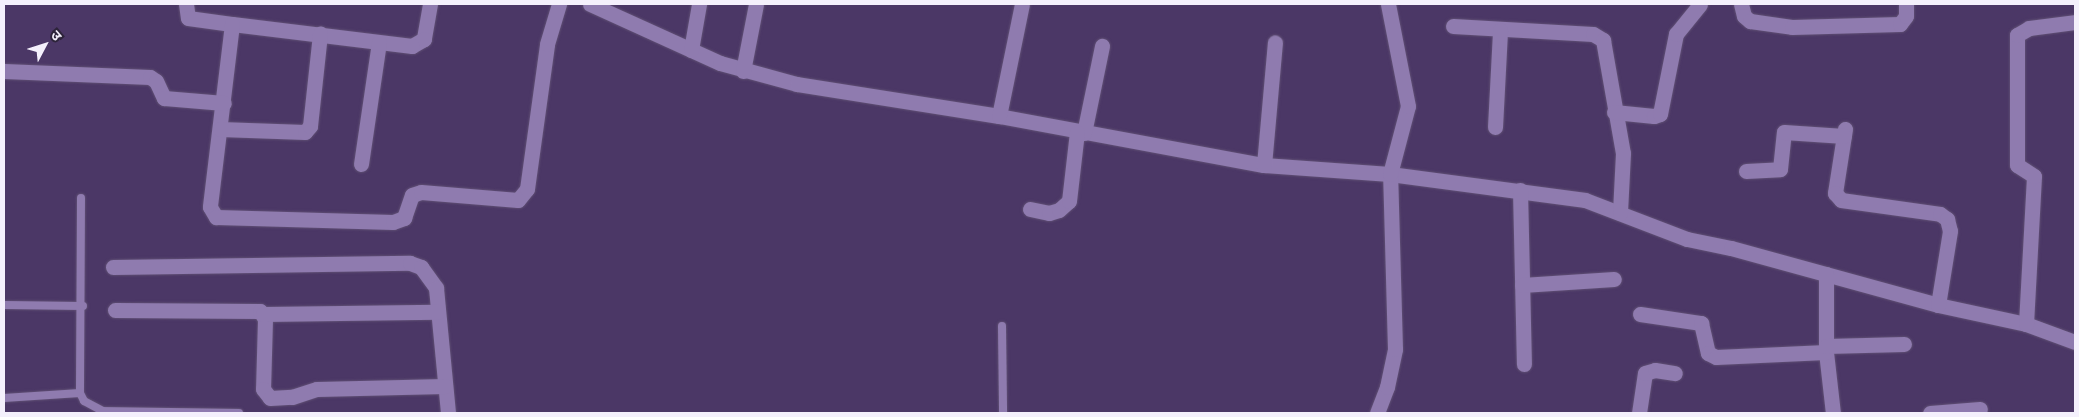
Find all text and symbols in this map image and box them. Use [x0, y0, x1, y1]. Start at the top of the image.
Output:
north arrow [20, 20, 70, 70]
text: उ [47, 26, 67, 44]

